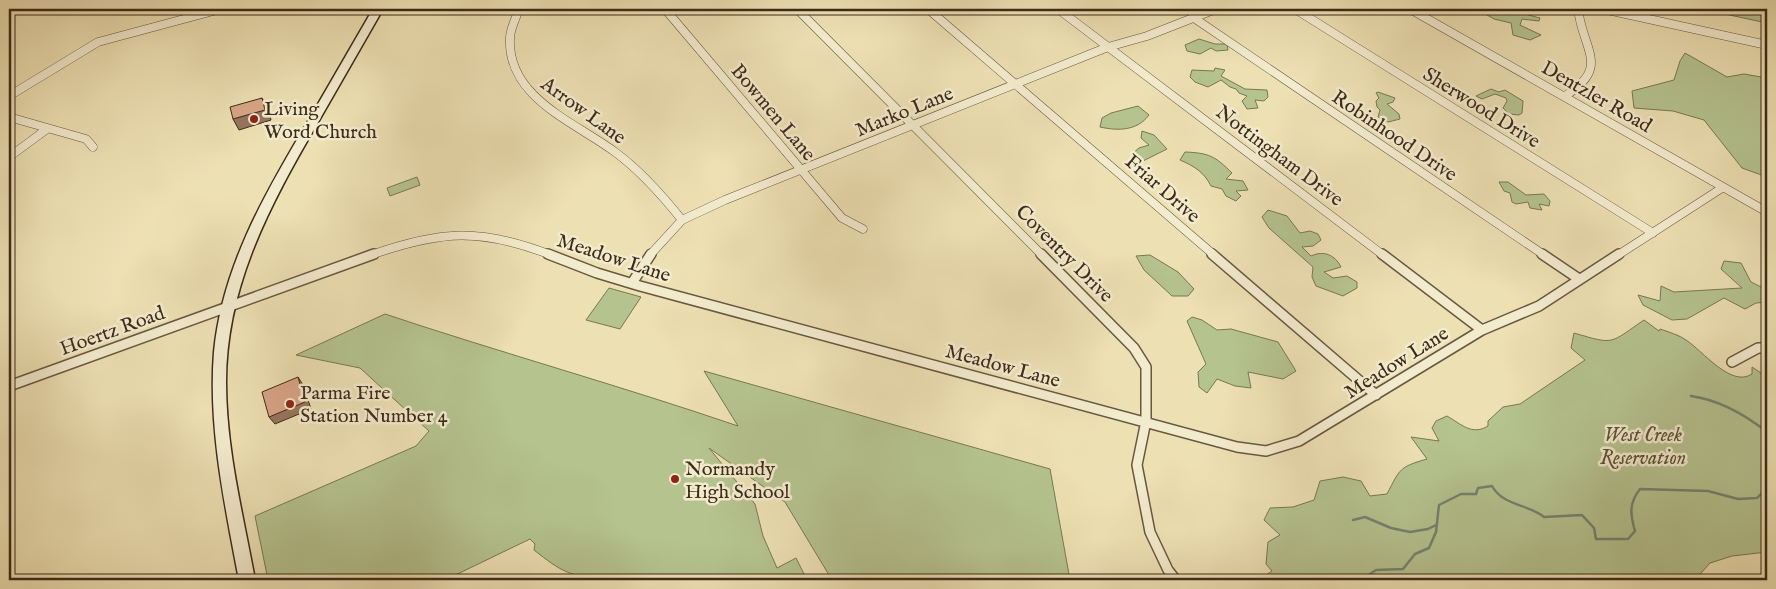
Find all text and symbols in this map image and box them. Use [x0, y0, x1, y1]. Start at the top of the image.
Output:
street label: Dentzler Road [1537, 56, 1656, 139]
street label: Bowmen Lane [725, 59, 821, 167]
street label: Sherwood Drive [1418, 62, 1544, 154]
street label: Arrow Lane [535, 71, 630, 150]
street label: Marko Lane [852, 81, 957, 143]
street label: Robinhood Drive [1327, 85, 1462, 187]
place label: Living Word Church [264, 97, 377, 145]
street label: Nottingham Drive [1210, 100, 1348, 212]
marker: Living Word Church [248, 113, 260, 125]
street label: Friar Drive [1119, 149, 1205, 229]
street label: Coventry Drive [1010, 200, 1118, 308]
street label: Meadow Lane [554, 228, 673, 289]
street label: Hoertz Road [57, 301, 169, 362]
street label: Meadow Lane [1340, 321, 1453, 405]
street label: Meadow Lane [942, 339, 1063, 394]
place label: Parma Fire Station Number 4 [300, 381, 448, 429]
marker: Parma Fire Station Number 4 [284, 398, 296, 410]
park label: West Creek Reservation [1600, 423, 1686, 471]
place label: Normandy High School [685, 457, 790, 505]
marker: Normandy High School [669, 473, 681, 485]

